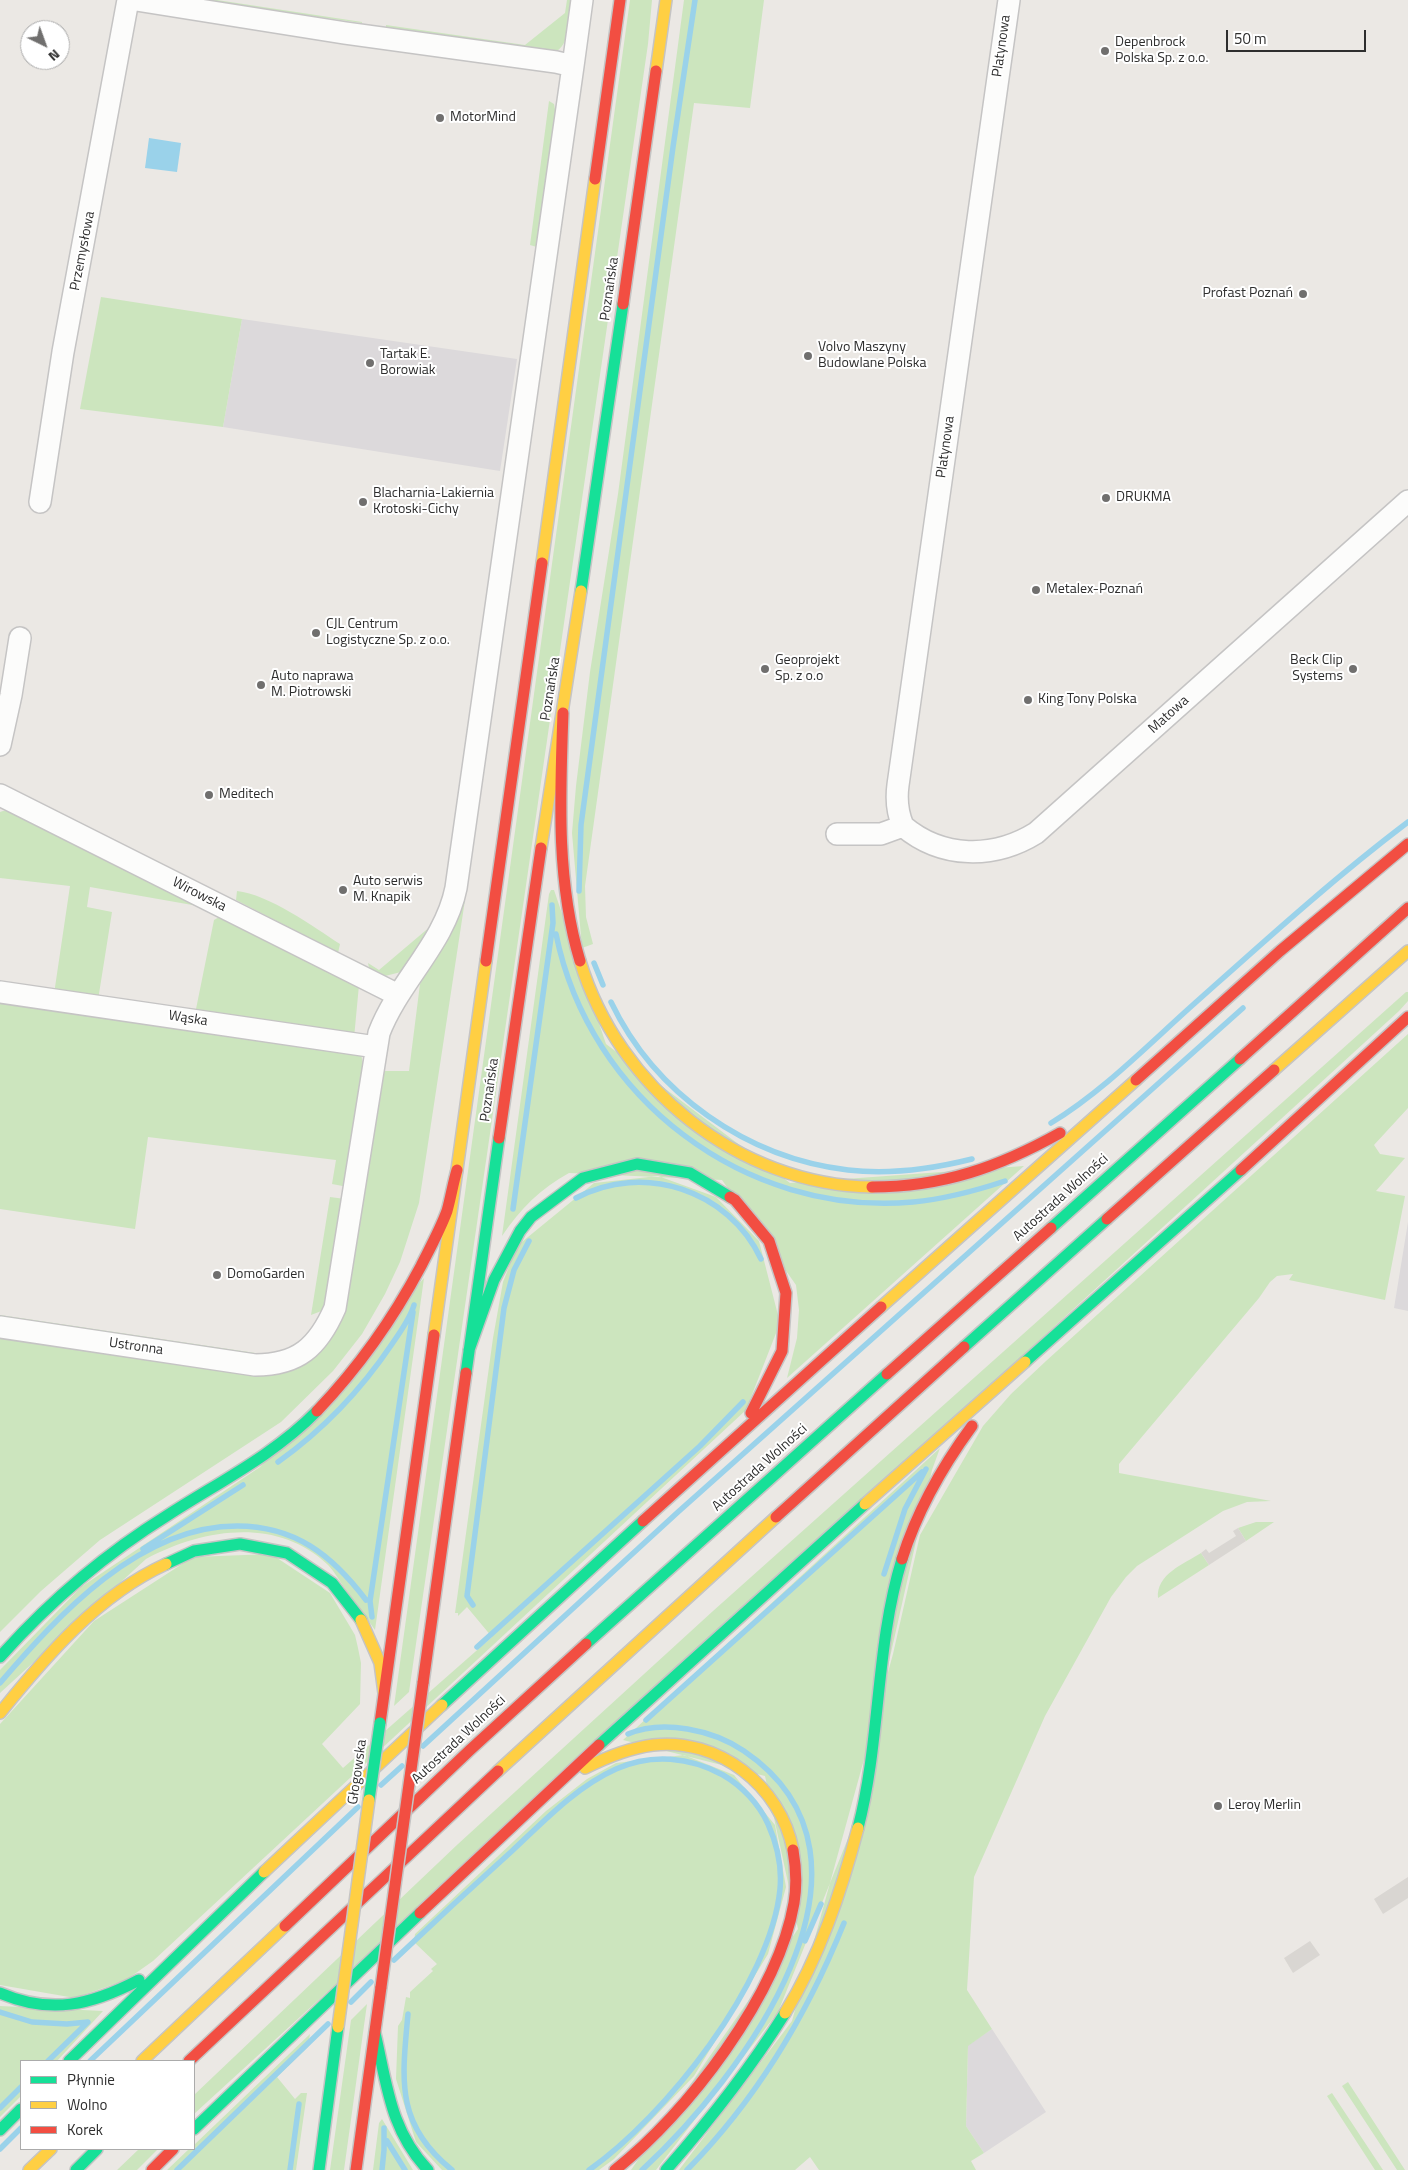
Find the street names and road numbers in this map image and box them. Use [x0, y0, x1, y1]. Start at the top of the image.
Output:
street label: Platynowa [989, 14, 1015, 78]
street label: Przemysłowa [67, 210, 99, 292]
street label: Poznańska [597, 256, 623, 322]
street label: Platynowa [933, 415, 959, 479]
street label: Poznańska [538, 656, 564, 722]
street label: Matowa [1145, 692, 1193, 738]
street label: Wirowska [169, 874, 229, 916]
street label: Wąska [167, 1008, 209, 1030]
street label: Poznańska [477, 1057, 503, 1123]
street label: Autostrada Wolności [1010, 1151, 1112, 1245]
street label: Ustronna [108, 1335, 164, 1359]
street label: Autostrada Wolności [709, 1421, 811, 1515]
street label: Autostrada Wolności [409, 1692, 509, 1788]
street label: Głogowska [345, 1738, 371, 1806]

